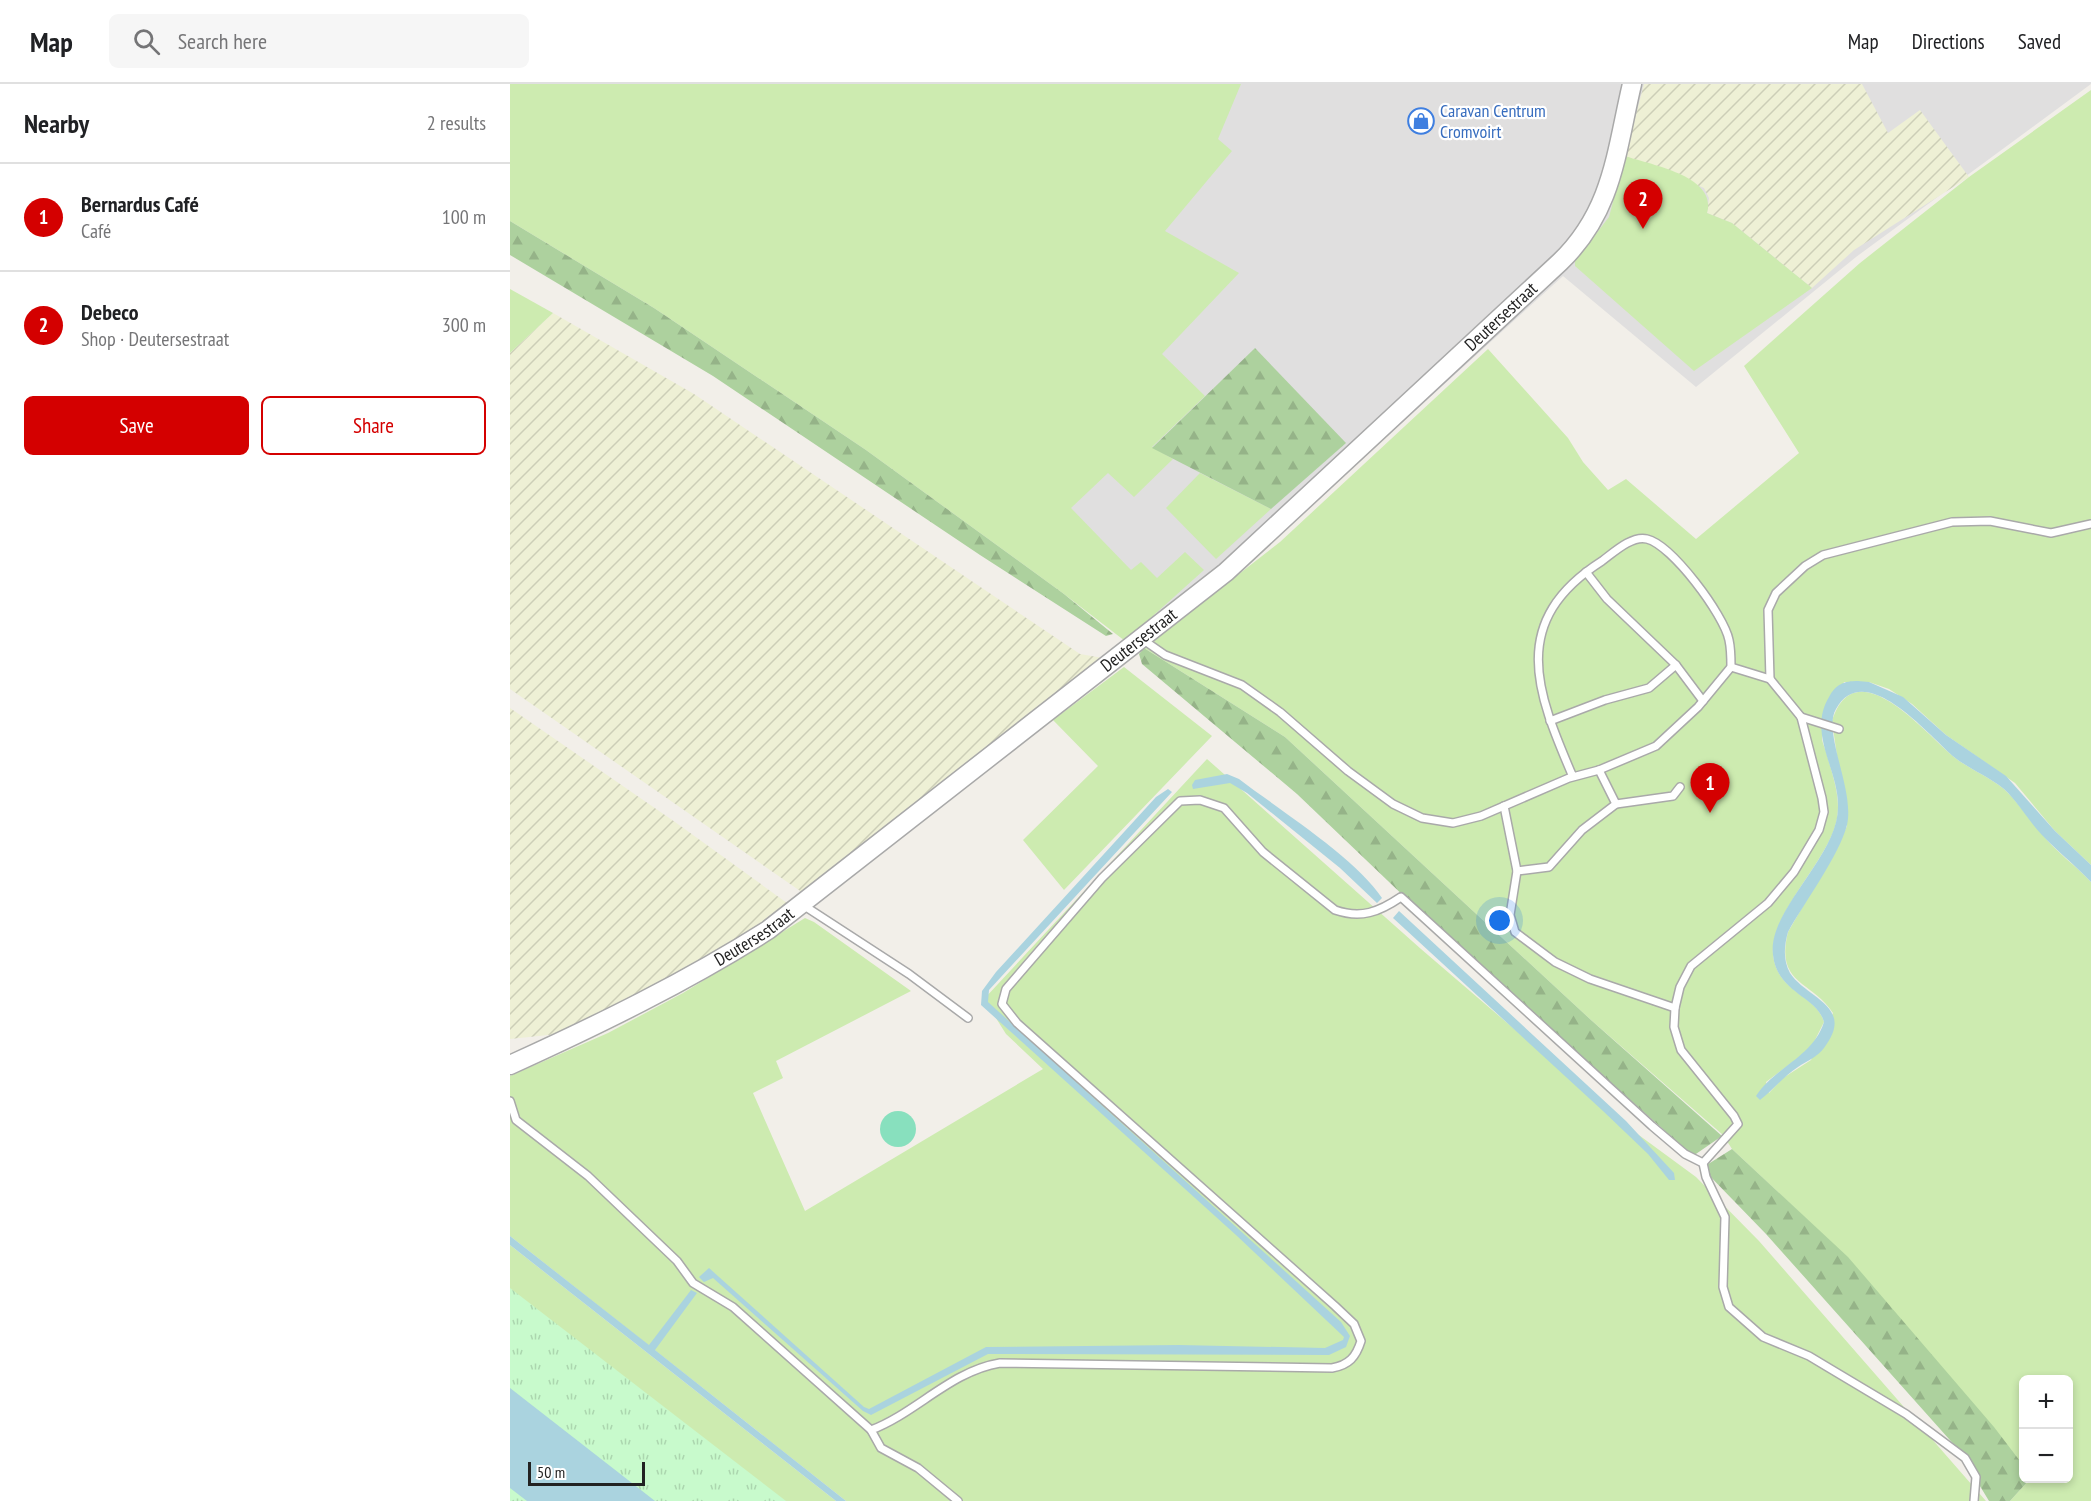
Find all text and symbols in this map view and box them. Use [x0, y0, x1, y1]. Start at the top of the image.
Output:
search box [109, 14, 529, 68]
text: Map [30, 23, 73, 60]
icon: search [130, 25, 163, 58]
text: Search here [178, 27, 267, 55]
text: Map [1848, 28, 1879, 55]
text: Directions [1912, 28, 1985, 55]
text: Saved [2018, 28, 2061, 55]
place label: Caravan Centrum Cromvoirt [1440, 99, 1546, 143]
shop icon: Caravan Centrum Cromvoirt [1406, 106, 1436, 136]
text: Nearby [24, 107, 89, 140]
text: 2 results [427, 110, 486, 136]
pin: 2 [1624, 180, 1662, 229]
text: Bernardus Café [81, 190, 199, 218]
text: 1 [39, 204, 48, 230]
text: 100 m [442, 204, 486, 230]
text: Café [81, 218, 111, 244]
street label: Deutersestraat [1460, 277, 1542, 356]
text: Debeco [81, 298, 139, 326]
text: 2 [39, 312, 48, 338]
text: 300 m [442, 312, 486, 338]
text: Shop · Deutersestraat [81, 326, 229, 352]
button: Save [24, 396, 249, 455]
button: Share [261, 396, 486, 455]
street label: Deutersestraat [1096, 603, 1181, 677]
pin: 1 [1690, 764, 1730, 813]
street label: Deutersestraat [710, 902, 798, 971]
your location [1485, 906, 1514, 935]
map controls [2019, 1375, 2073, 1483]
button: + [2019, 1375, 2073, 1429]
button: − [2019, 1429, 2073, 1483]
scale bar [528, 1459, 645, 1486]
text: 50 m [537, 1462, 565, 1482]

